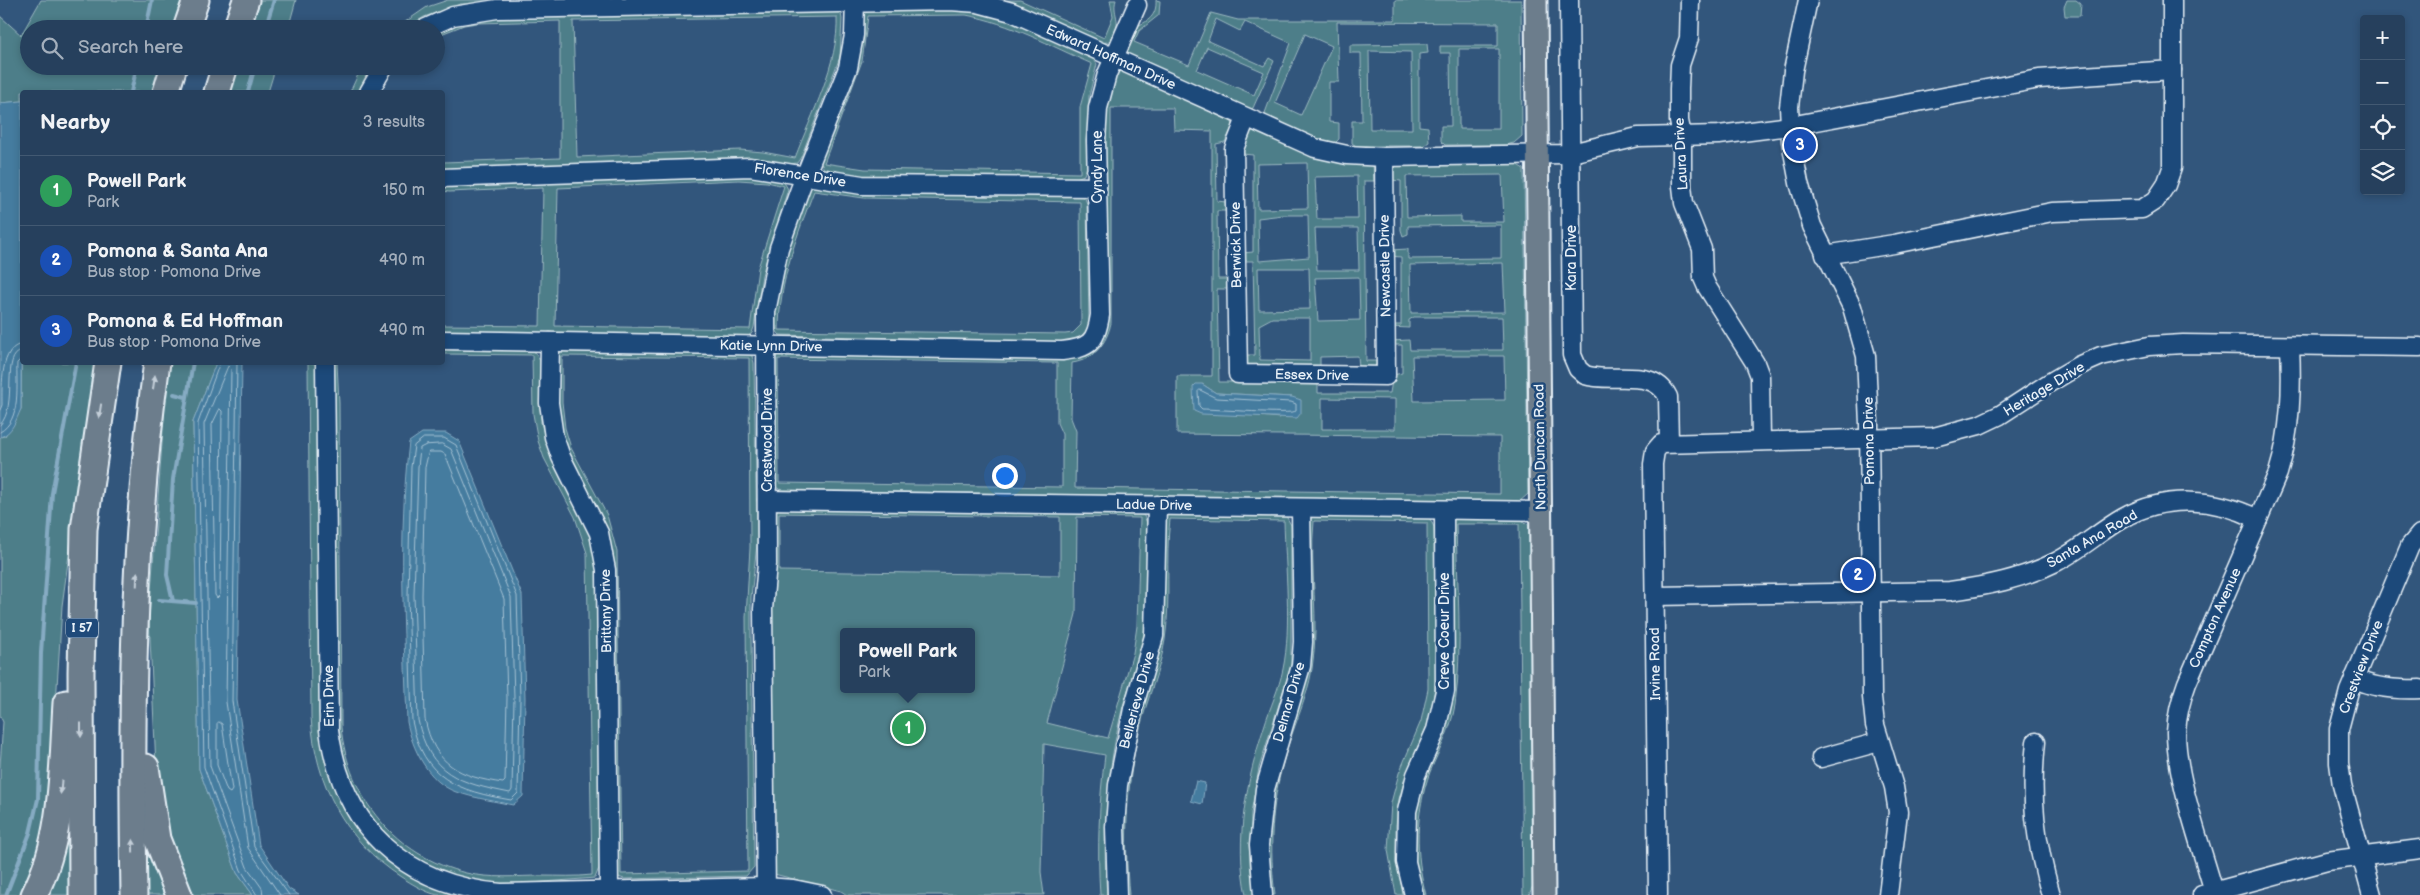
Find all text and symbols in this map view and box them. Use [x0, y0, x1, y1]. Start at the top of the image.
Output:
map controls [2360, 15, 2405, 195]
button: + [2360, 15, 2405, 60]
search box [20, 20, 445, 75]
street label: Edward Hoffman Drive [1043, 21, 1179, 93]
icon: search [38, 34, 66, 62]
text: Search here [78, 36, 183, 59]
button: − [2360, 60, 2405, 105]
button: locate [2360, 105, 2405, 150]
text: Nearby [40, 110, 110, 135]
text: 3 results [363, 113, 425, 132]
street label: Laura Drive [1671, 117, 1691, 191]
pin: 3 [1784, 126, 1816, 164]
street label: Cyndy Lane [1089, 130, 1106, 204]
button: layers [2360, 150, 2405, 195]
street label: Florence Drive [753, 159, 847, 191]
text: Powell Park [87, 170, 186, 193]
text: 1 [53, 181, 59, 200]
text: 150 m [383, 181, 425, 200]
text: Park [87, 193, 119, 212]
street label: Berwick Drive [1227, 202, 1245, 288]
street label: Newcastle Drive [1376, 214, 1394, 318]
street label: Kara Drive [1563, 225, 1580, 291]
text: Pomona & Santa Ana [87, 240, 268, 263]
text: 2 [51, 251, 61, 270]
text: 490 m [379, 251, 425, 270]
text: Bus stop · Pomona Drive [87, 263, 261, 282]
text: Pomona & Ed Hoffman [87, 310, 283, 333]
text: 3 [51, 321, 61, 340]
text: 490 m [379, 321, 425, 340]
text: Bus stop · Pomona Drive [87, 333, 261, 352]
street label: Katie Lynn Drive [719, 337, 823, 355]
street label: Heritage Drive [2000, 358, 2088, 420]
street label: Essex Drive [1275, 366, 1349, 384]
one-way arrow [151, 374, 159, 390]
street label: North Duncan Road [1530, 384, 1550, 510]
street label: Crestwood Drive [759, 388, 776, 492]
street label: Pomona Drive [1860, 397, 1878, 485]
one-way arrow [96, 403, 104, 419]
your location [992, 463, 1018, 489]
street label: Ladue Drive [1116, 496, 1192, 514]
street label: Santa Ana Road [2044, 506, 2140, 572]
pin: 2 [1842, 556, 1874, 594]
street label: Compton Avenue [2185, 565, 2245, 671]
street label: Brittany Drive [597, 569, 615, 653]
one-way arrow [133, 571, 141, 587]
street label: Creve Coeur Drive [1436, 572, 1453, 690]
road number: I 57 [66, 618, 98, 638]
street label: Crestview Drive [2335, 618, 2387, 716]
street label: Irvine Road [1646, 627, 1664, 701]
popup [840, 628, 975, 693]
text: Powell Park [858, 640, 957, 663]
street label: Bellerieve Drive [1116, 649, 1158, 751]
street label: Delmar Drive [1269, 660, 1309, 744]
text: Park [858, 663, 890, 682]
street label: Erin Drive [320, 665, 338, 727]
pin: 1 [892, 709, 924, 747]
one-way arrow [77, 722, 85, 738]
one-way arrow [56, 779, 64, 795]
one-way arrow [129, 838, 137, 854]

